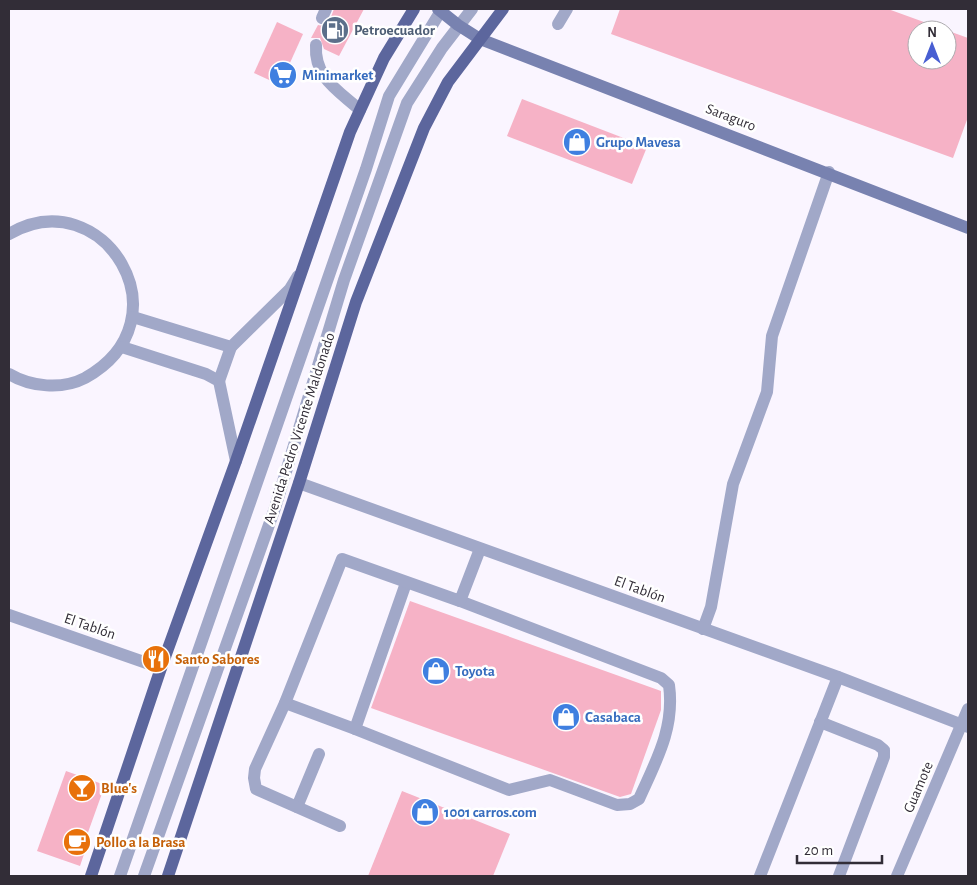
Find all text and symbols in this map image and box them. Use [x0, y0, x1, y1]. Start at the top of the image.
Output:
fuel station icon: Petroecuador [320, 15, 350, 45]
north arrow [907, 20, 957, 70]
place label: Petroecuador [354, 23, 436, 38]
text: N [927, 26, 937, 40]
supermarket icon: Minimarket [268, 60, 298, 90]
place label: Minimarket [302, 68, 373, 83]
street label: Saraguro [704, 101, 758, 134]
shop icon: Grupo Mavesa [562, 127, 592, 157]
place label: Grupo Mavesa [596, 135, 681, 150]
street label: Avenida Pedro Vicente Maldonado [261, 331, 338, 526]
street label: El Tablón [612, 573, 667, 606]
street label: El Tablón [62, 611, 117, 642]
restaurant icon: Santo Sabores [141, 644, 171, 674]
place label: Santo Sabores [175, 652, 260, 667]
shop icon: Toyota [421, 656, 451, 686]
place label: Toyota [455, 664, 495, 679]
shop icon: Casabaca [551, 702, 581, 732]
place label: Casabaca [585, 710, 641, 725]
street label: Guamote [901, 759, 936, 815]
bar icon: Blue's [67, 773, 97, 803]
place label: Blue's [101, 781, 137, 796]
shop icon: 1001 carros.com [410, 797, 440, 827]
place label: 1001 carros.com [444, 805, 537, 820]
cafe icon: Pollo a la Brasa [62, 827, 92, 857]
scale bar [797, 832, 882, 864]
place label: Pollo a la Brasa [96, 835, 186, 850]
text: 20 m [804, 843, 833, 858]

